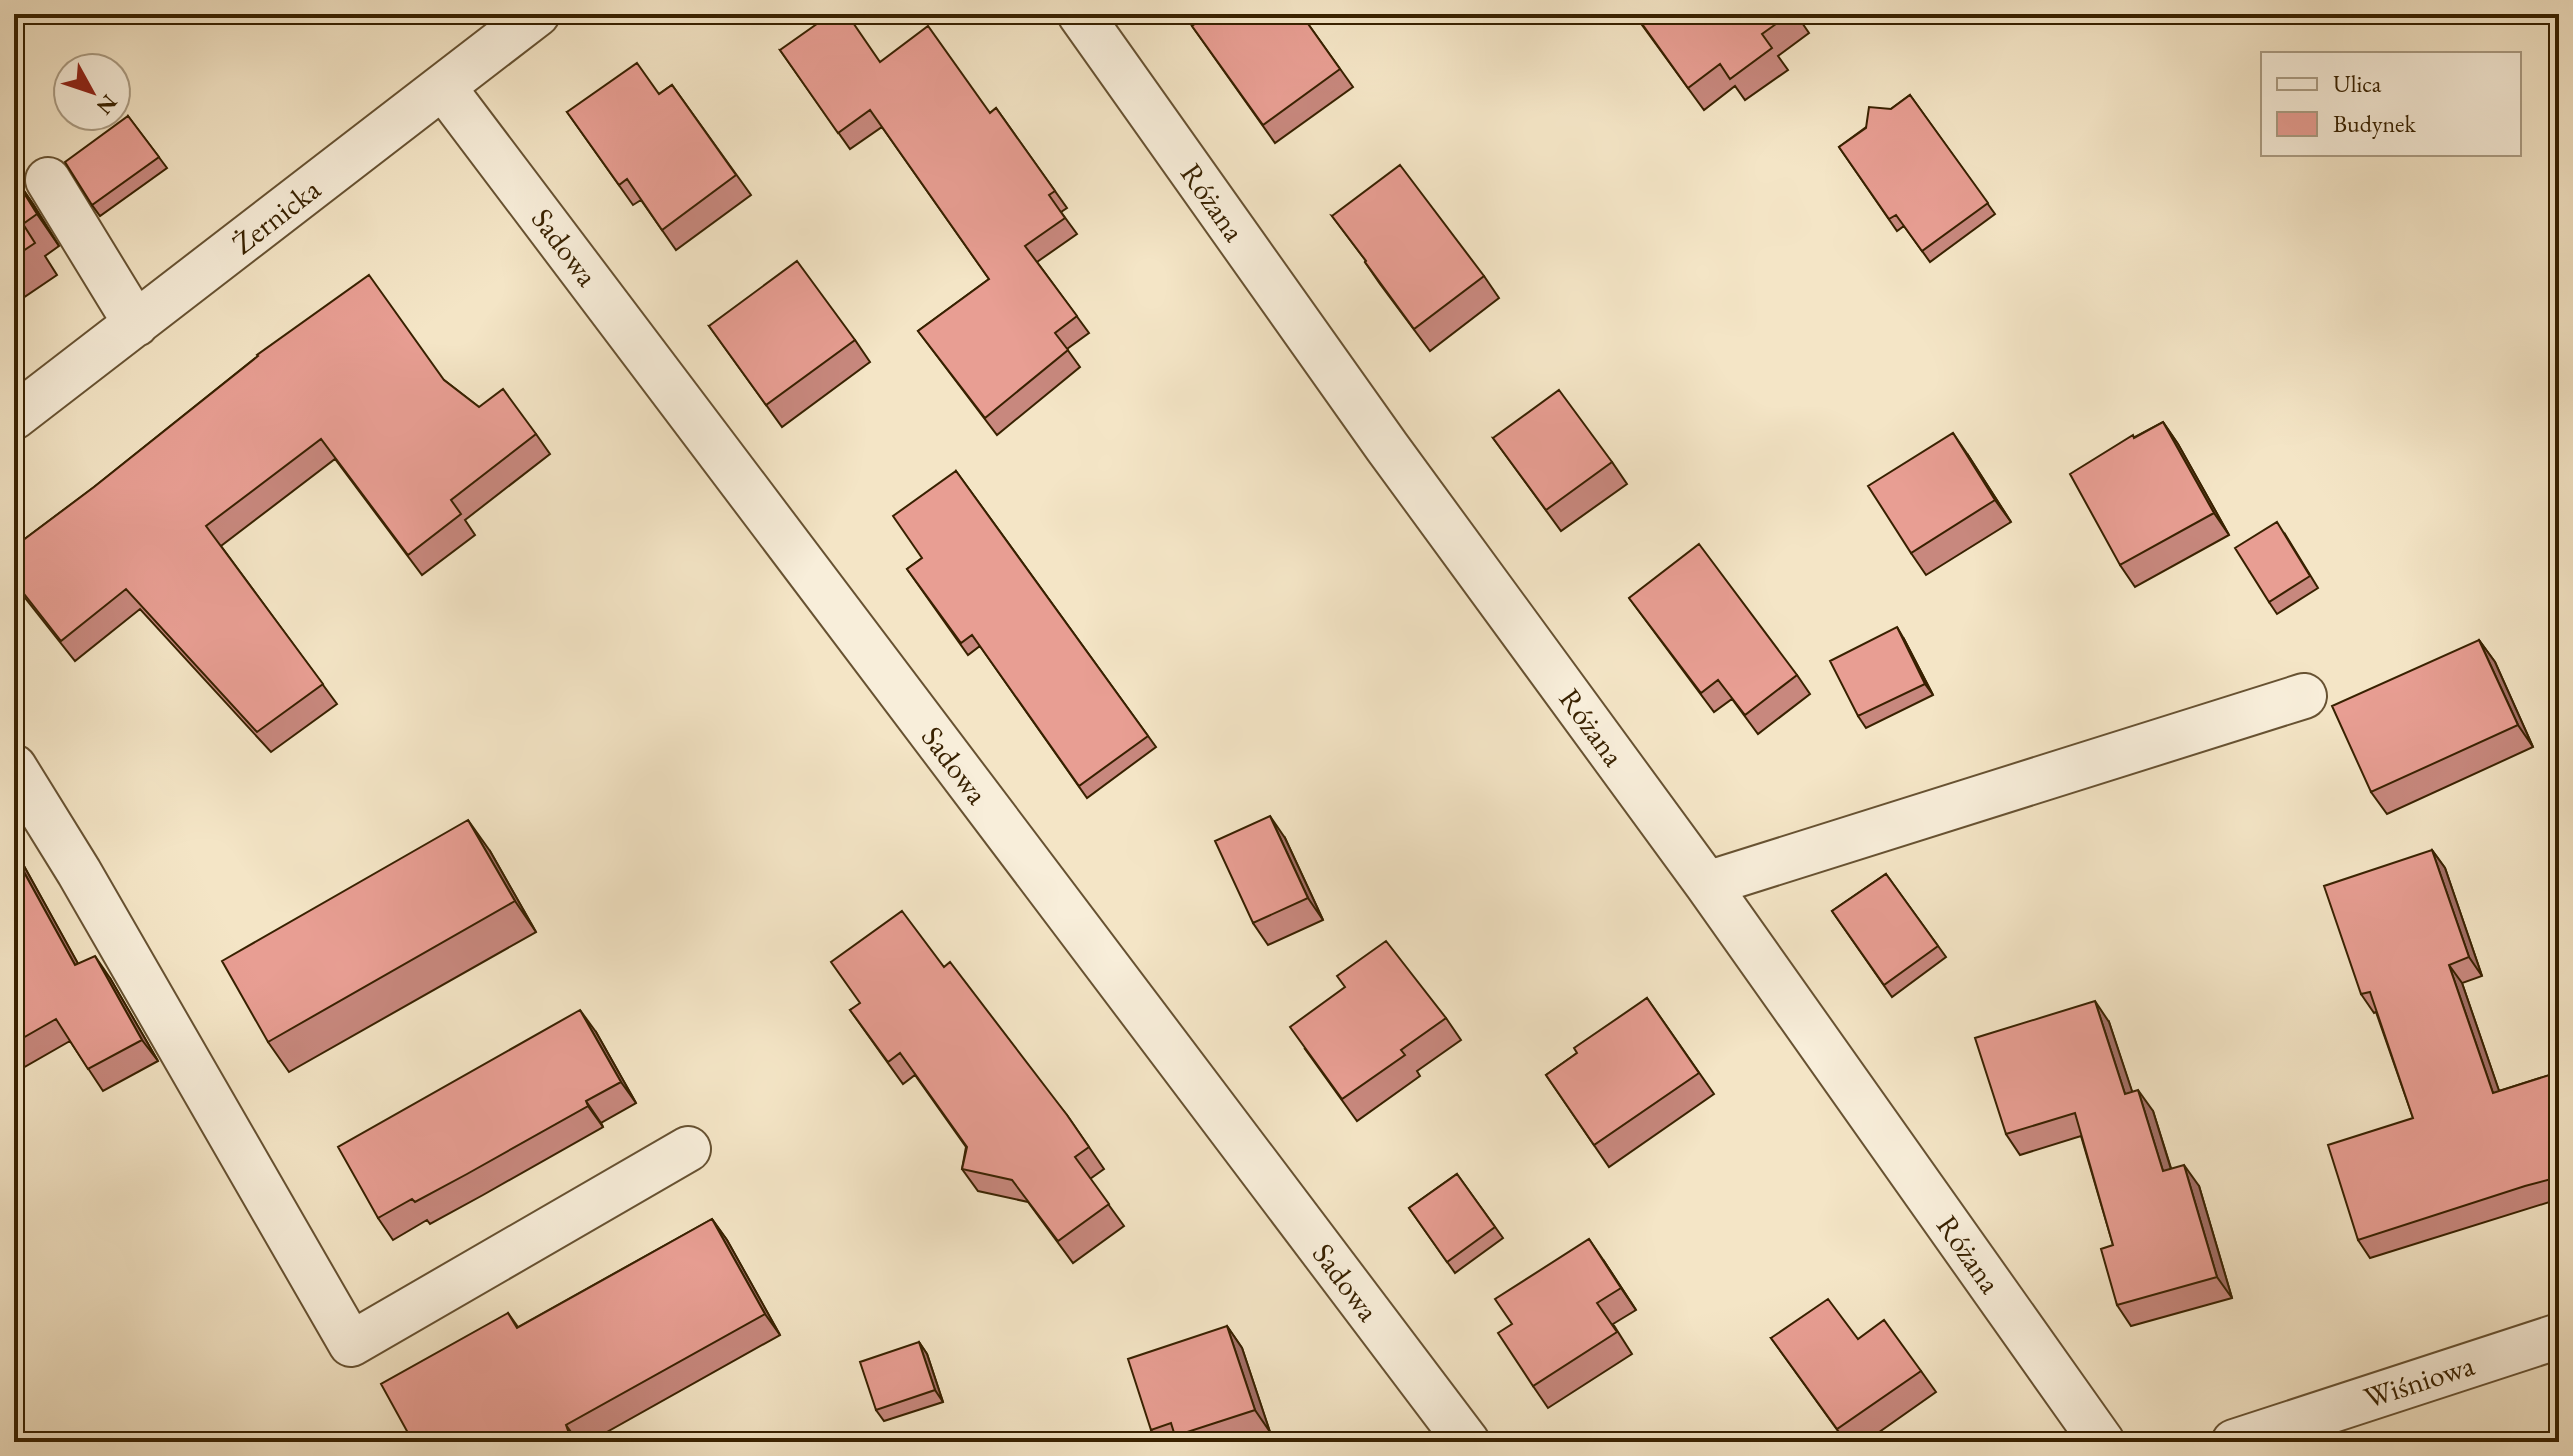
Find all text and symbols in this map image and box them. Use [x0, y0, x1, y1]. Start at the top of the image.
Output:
north arrow [52, 52, 132, 132]
legend [2261, 52, 2521, 156]
text: Ulica [2333, 68, 2382, 99]
text: N [90, 88, 124, 121]
text: Budynek [2333, 108, 2416, 139]
street label: Różana [1172, 155, 1254, 249]
street label: Żernicka [224, 169, 328, 263]
street label: Sadowa [523, 200, 607, 294]
street label: Różana [1551, 680, 1633, 774]
street label: Sadowa [913, 718, 997, 812]
street label: Różana [1928, 1207, 2010, 1301]
street label: Sadowa [1304, 1235, 1388, 1329]
street label: Wiśniowa [2359, 1345, 2479, 1417]

